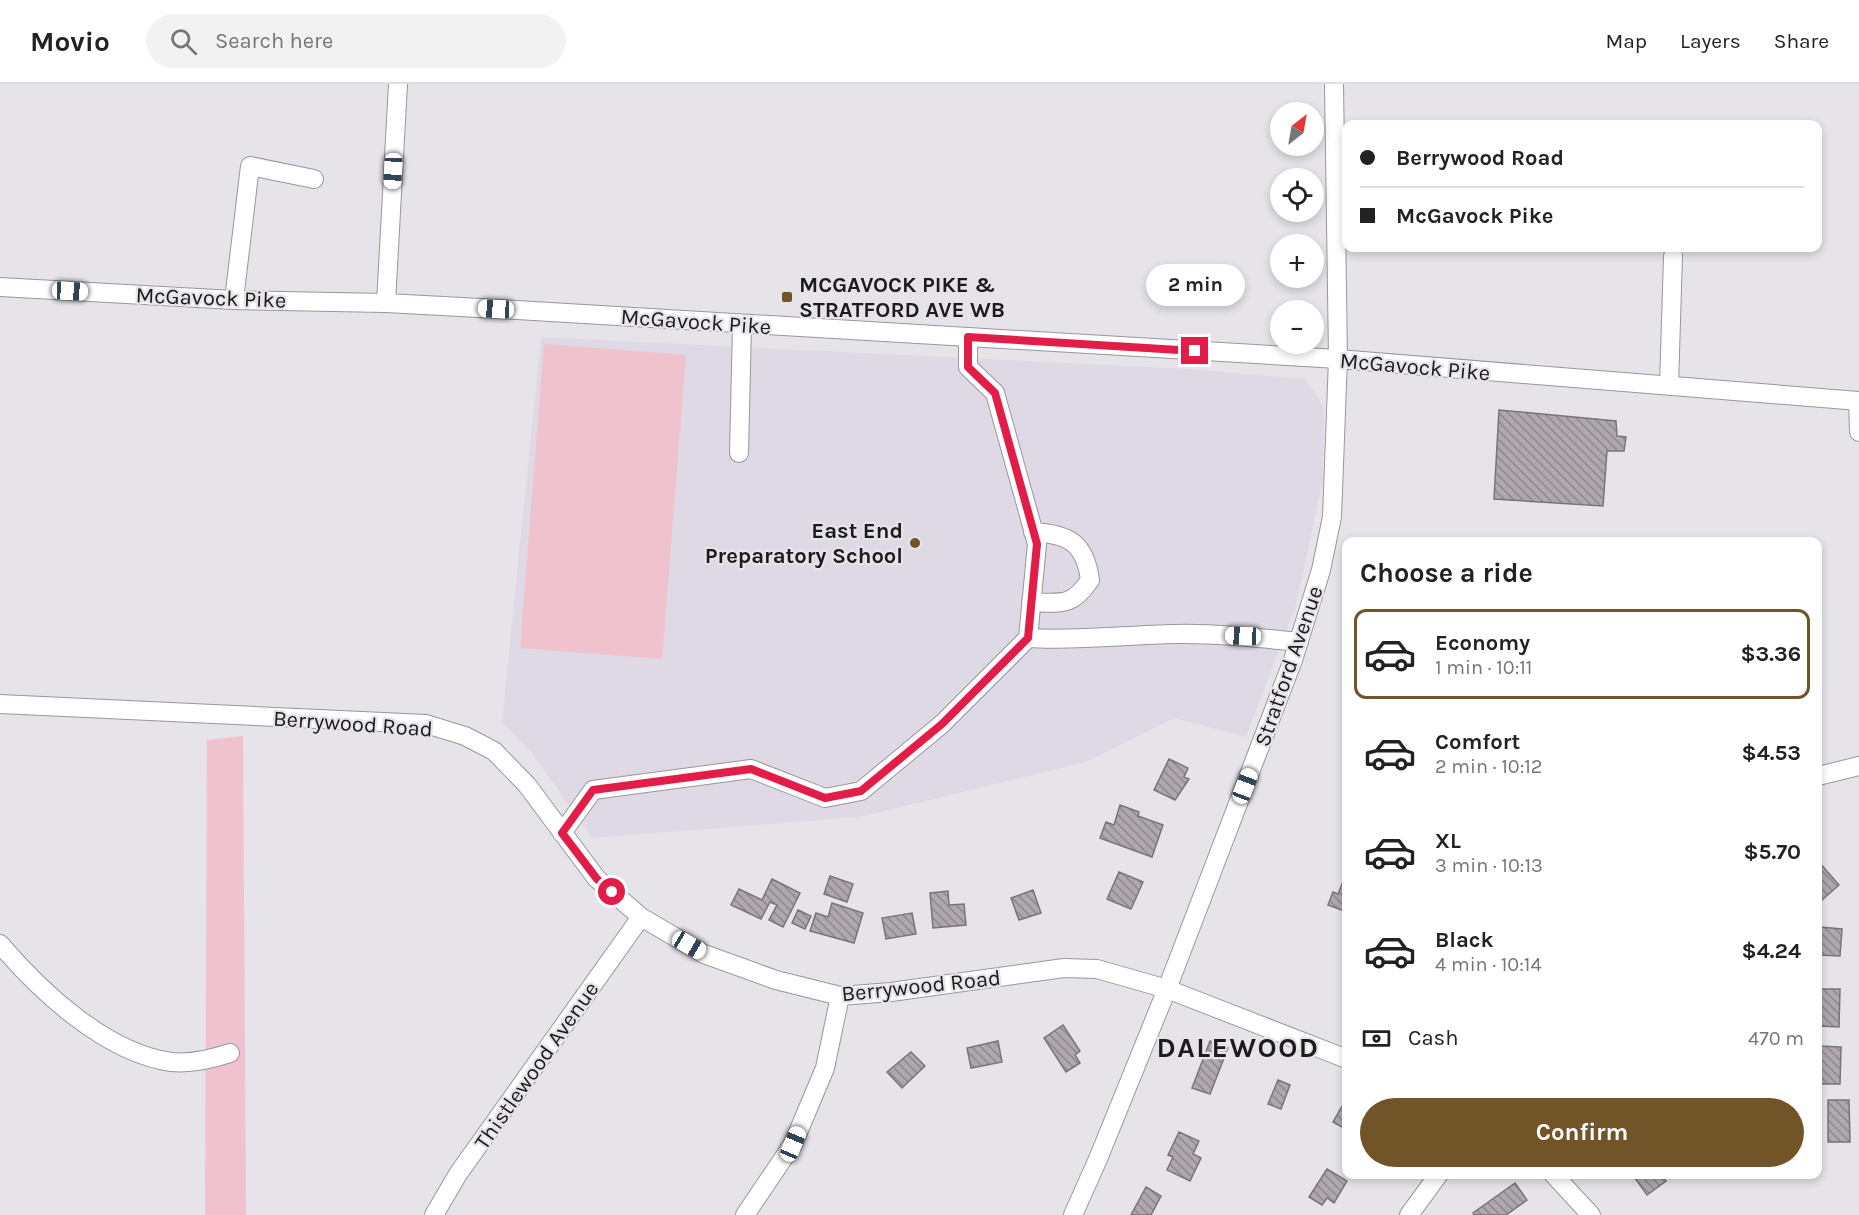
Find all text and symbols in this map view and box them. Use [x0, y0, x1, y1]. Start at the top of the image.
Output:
search box [146, 14, 566, 68]
text: Movio [30, 25, 110, 58]
icon: search [167, 25, 200, 58]
text: Search here [215, 28, 333, 54]
text: Map [1605, 29, 1647, 53]
text: Layers [1680, 29, 1741, 53]
text: Share [1774, 29, 1829, 53]
north arrow [1270, 102, 1324, 156]
map controls [1270, 102, 1324, 354]
text: Berrywood Road [1396, 145, 1564, 171]
car [383, 153, 403, 189]
button: locate [1270, 168, 1324, 222]
text: McGavock Pike [1396, 203, 1553, 229]
button: + [1270, 234, 1324, 288]
callout: 2 min [1146, 264, 1244, 306]
place label: MCGAVOCK PIKE & STRATFORD AVE WB [799, 272, 1005, 323]
text: 2 min [1168, 273, 1223, 296]
car [52, 281, 88, 301]
street label: McGavock Pike [135, 282, 287, 314]
marker: MCGAVOCK PIKE & STRATFORD AVE WB [780, 290, 794, 304]
car [478, 299, 514, 319]
button: − [1270, 300, 1324, 354]
street label: McGavock Pike [620, 304, 772, 340]
route end [1181, 337, 1208, 364]
street label: McGavock Pike [1339, 347, 1491, 387]
place label: East End Preparatory School [705, 518, 903, 569]
marker: East End Preparatory School [908, 536, 922, 550]
text: Choose a ride [1360, 557, 1533, 589]
street label: Stratford Avenue [1249, 583, 1329, 750]
car [1225, 626, 1261, 646]
icon: car [1363, 627, 1417, 681]
text: Economy [1435, 630, 1530, 656]
text: $3.36 [1740, 641, 1801, 667]
text: 1 min · 10:11 [1435, 656, 1532, 679]
street label: Berrywood Road [272, 705, 434, 743]
icon: car [1363, 726, 1417, 780]
text: Comfort [1435, 729, 1520, 755]
text: $4.53 [1742, 740, 1801, 766]
text: 2 min · 10:12 [1435, 755, 1542, 778]
car [1230, 766, 1260, 806]
icon: car [1363, 825, 1417, 879]
text: XL [1435, 828, 1461, 854]
text: $5.70 [1743, 839, 1801, 865]
text: 3 min · 10:13 [1435, 854, 1543, 877]
route start [598, 878, 625, 905]
icon: car [1363, 924, 1417, 978]
text: Black [1435, 927, 1494, 953]
car [669, 928, 709, 962]
text: $4.24 [1742, 938, 1801, 964]
text: 4 min · 10:14 [1435, 953, 1542, 976]
street label: Berrywood Road [840, 965, 1002, 1007]
street label: Thistlewood Avenue [469, 977, 604, 1154]
icon: cash [1360, 1022, 1393, 1055]
text: Cash [1408, 1025, 1458, 1051]
text: 470 m [1748, 1027, 1804, 1050]
district label: DALEWOOD [1157, 1031, 1319, 1064]
button: Confirm [1360, 1098, 1804, 1167]
car [778, 1124, 808, 1164]

